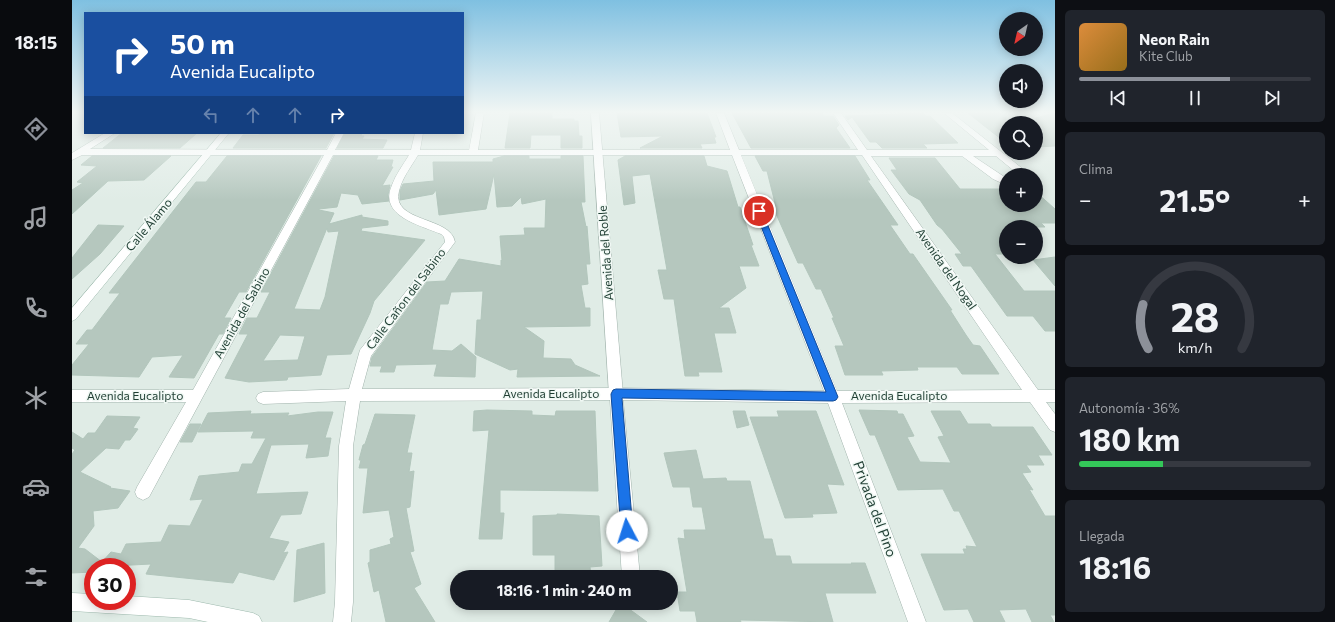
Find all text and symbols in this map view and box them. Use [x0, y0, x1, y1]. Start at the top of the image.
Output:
north arrow [999, 12, 1043, 56]
map controls [999, 12, 1043, 264]
text: 50 m [170, 26, 235, 60]
icon: right [104, 28, 156, 80]
text: Neon Rain [1139, 30, 1210, 48]
text: 18:15 [15, 31, 57, 53]
text: Kite Club [1139, 48, 1193, 64]
text: Avenida Eucalipto [170, 60, 315, 82]
button: sound [999, 64, 1043, 108]
icon: previous [1107, 87, 1129, 109]
icon: pause [1184, 87, 1206, 109]
icon: next [1261, 87, 1283, 109]
icon: left [200, 104, 222, 126]
icon: ahead [242, 104, 264, 126]
icon: ahead [284, 104, 306, 126]
icon: right [326, 104, 348, 126]
icon: directions [22, 115, 50, 143]
button: search [999, 116, 1043, 160]
text: Clima [1079, 161, 1113, 177]
button: + [999, 168, 1043, 212]
text: 21.5° [1159, 181, 1230, 218]
text: − [1079, 186, 1092, 213]
text: + [1298, 186, 1311, 213]
pin [742, 194, 776, 228]
street label: Calle Álamo [122, 195, 174, 254]
icon: arrive [748, 200, 770, 222]
icon: music [22, 204, 50, 232]
street label: Avenida del Roble [595, 205, 615, 301]
button: − [999, 220, 1043, 264]
street label: Avenida del Nogal [914, 225, 980, 312]
street label: Calle Cañon del Sabino [363, 245, 448, 352]
street label: Avenida del Sabino [210, 265, 272, 360]
text: 28 [1170, 290, 1220, 341]
icon: phone [22, 294, 50, 322]
text: km/h [1178, 338, 1212, 356]
icon: climate [22, 384, 50, 412]
street label: Avenida Eucalipto [503, 386, 599, 400]
street label: Avenida Eucalipto [87, 388, 183, 402]
street label: Avenida Eucalipto [851, 388, 947, 402]
text: Autonomía · 36% [1079, 400, 1180, 416]
text: 180 km [1079, 420, 1180, 457]
street label: Privada del Pino [850, 459, 901, 559]
icon: car [22, 473, 50, 501]
position arrow [606, 510, 648, 552]
text: Llegada [1079, 528, 1125, 544]
text: 18:16 [1079, 548, 1151, 585]
speed limit sign: 30 [84, 558, 136, 610]
icon: filters [22, 563, 50, 591]
text: 18:16 · 1 min · 240 m [497, 581, 631, 599]

